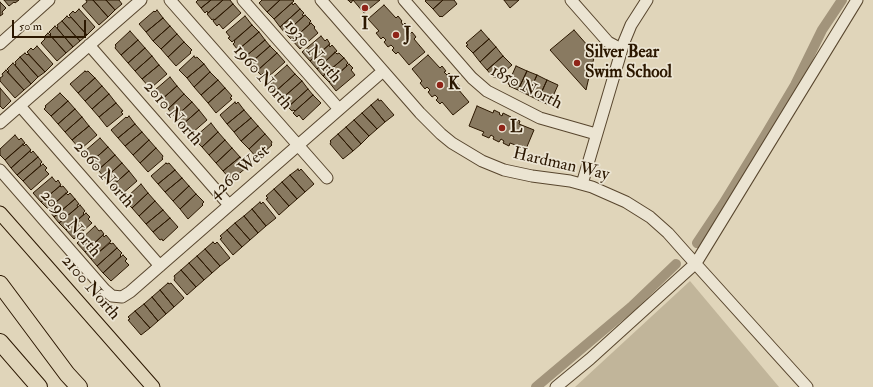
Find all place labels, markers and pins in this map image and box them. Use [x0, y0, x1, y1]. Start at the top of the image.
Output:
marker: I [360, 3, 370, 13]
place label: I [362, 15, 368, 35]
place label: J [404, 25, 411, 45]
marker: J [391, 30, 401, 40]
place label: Silver Bear Swim School [585, 43, 672, 83]
marker: Silver Bear Swim School [572, 58, 582, 68]
place label: K [448, 75, 460, 95]
marker: K [435, 80, 445, 90]
place label: L [510, 118, 522, 138]
marker: L [497, 123, 507, 133]

